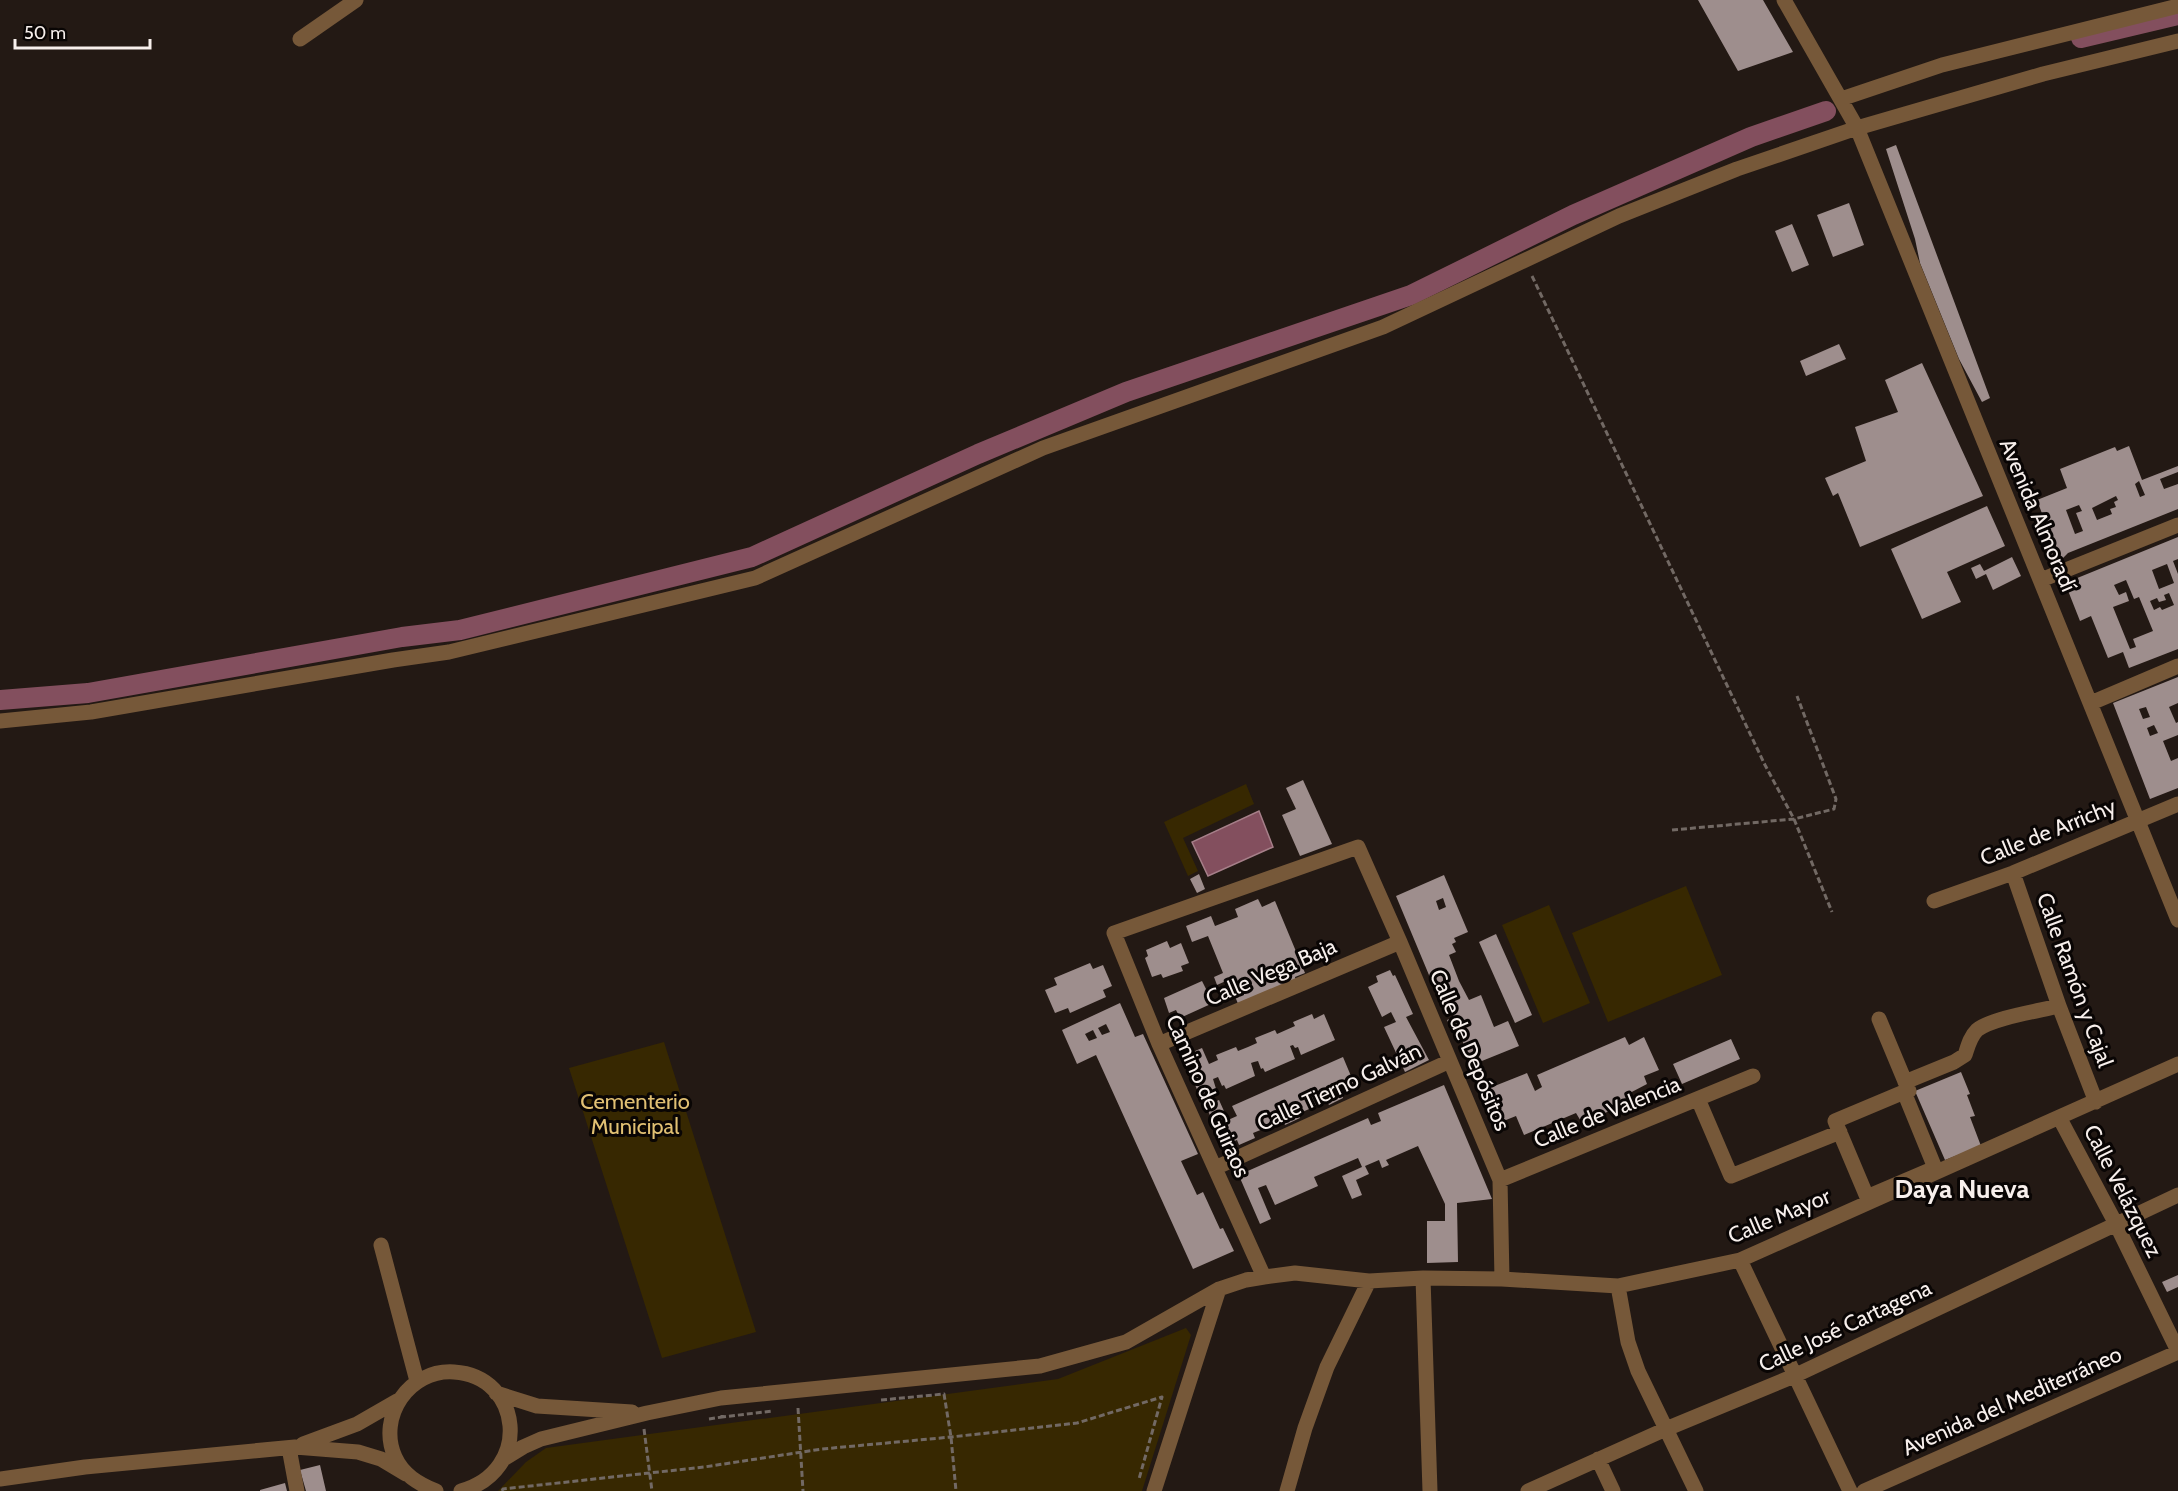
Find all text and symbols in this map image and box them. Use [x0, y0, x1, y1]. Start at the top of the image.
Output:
scale bar [15, 12, 150, 50]
text: 50 m [24, 22, 66, 44]
street label: Avenida Almoradí [1994, 434, 2083, 596]
street label: Calle de Arrichy [1976, 793, 2120, 871]
street label: Calle Ramón y Cajal [2031, 889, 2119, 1072]
street label: Calle Vega Baja [1202, 932, 1341, 1012]
street label: Calle de Depósitos [1424, 965, 1516, 1135]
street label: Camino de Guiraos [1160, 1010, 1256, 1182]
street label: Calle Tierno Galván [1252, 1037, 1426, 1137]
street label: Calle de Valencia [1530, 1070, 1685, 1154]
park label: Cementerio Municipal [580, 1088, 690, 1140]
street label: Calle Velázquez [2078, 1120, 2168, 1262]
district label: Daya Nueva [1895, 1173, 2029, 1205]
street label: Calle Mayor [1724, 1182, 1834, 1250]
street label: Calle José Cartagena [1754, 1274, 1936, 1378]
street label: Avenida del Mediterráneo [1898, 1340, 2126, 1462]

